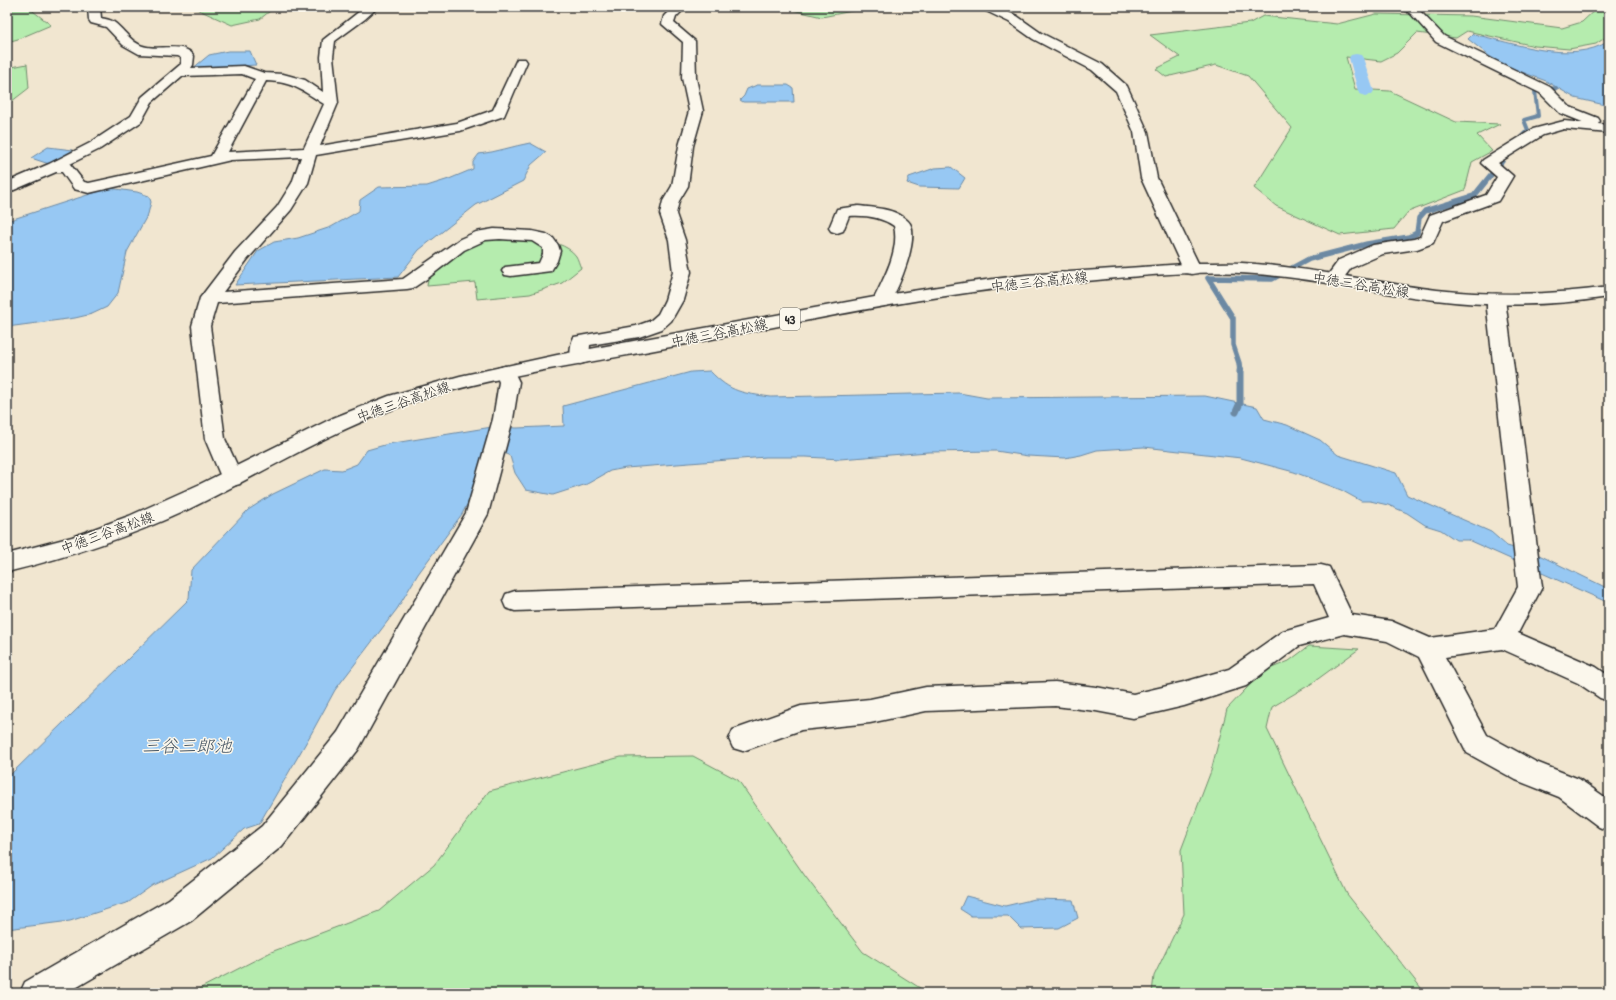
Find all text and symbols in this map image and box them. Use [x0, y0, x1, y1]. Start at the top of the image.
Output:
street label: 中徳三谷高松線 [989, 266, 1089, 296]
street label: 中徳三谷高松線 [1311, 267, 1411, 301]
road number: 43 [780, 308, 800, 330]
street label: 中徳三谷高松線 [669, 313, 769, 351]
street label: 中徳三谷高松線 [354, 376, 452, 426]
street label: 中徳三谷高松線 [58, 506, 156, 558]
water label: 三谷三郎池 [142, 733, 233, 758]

